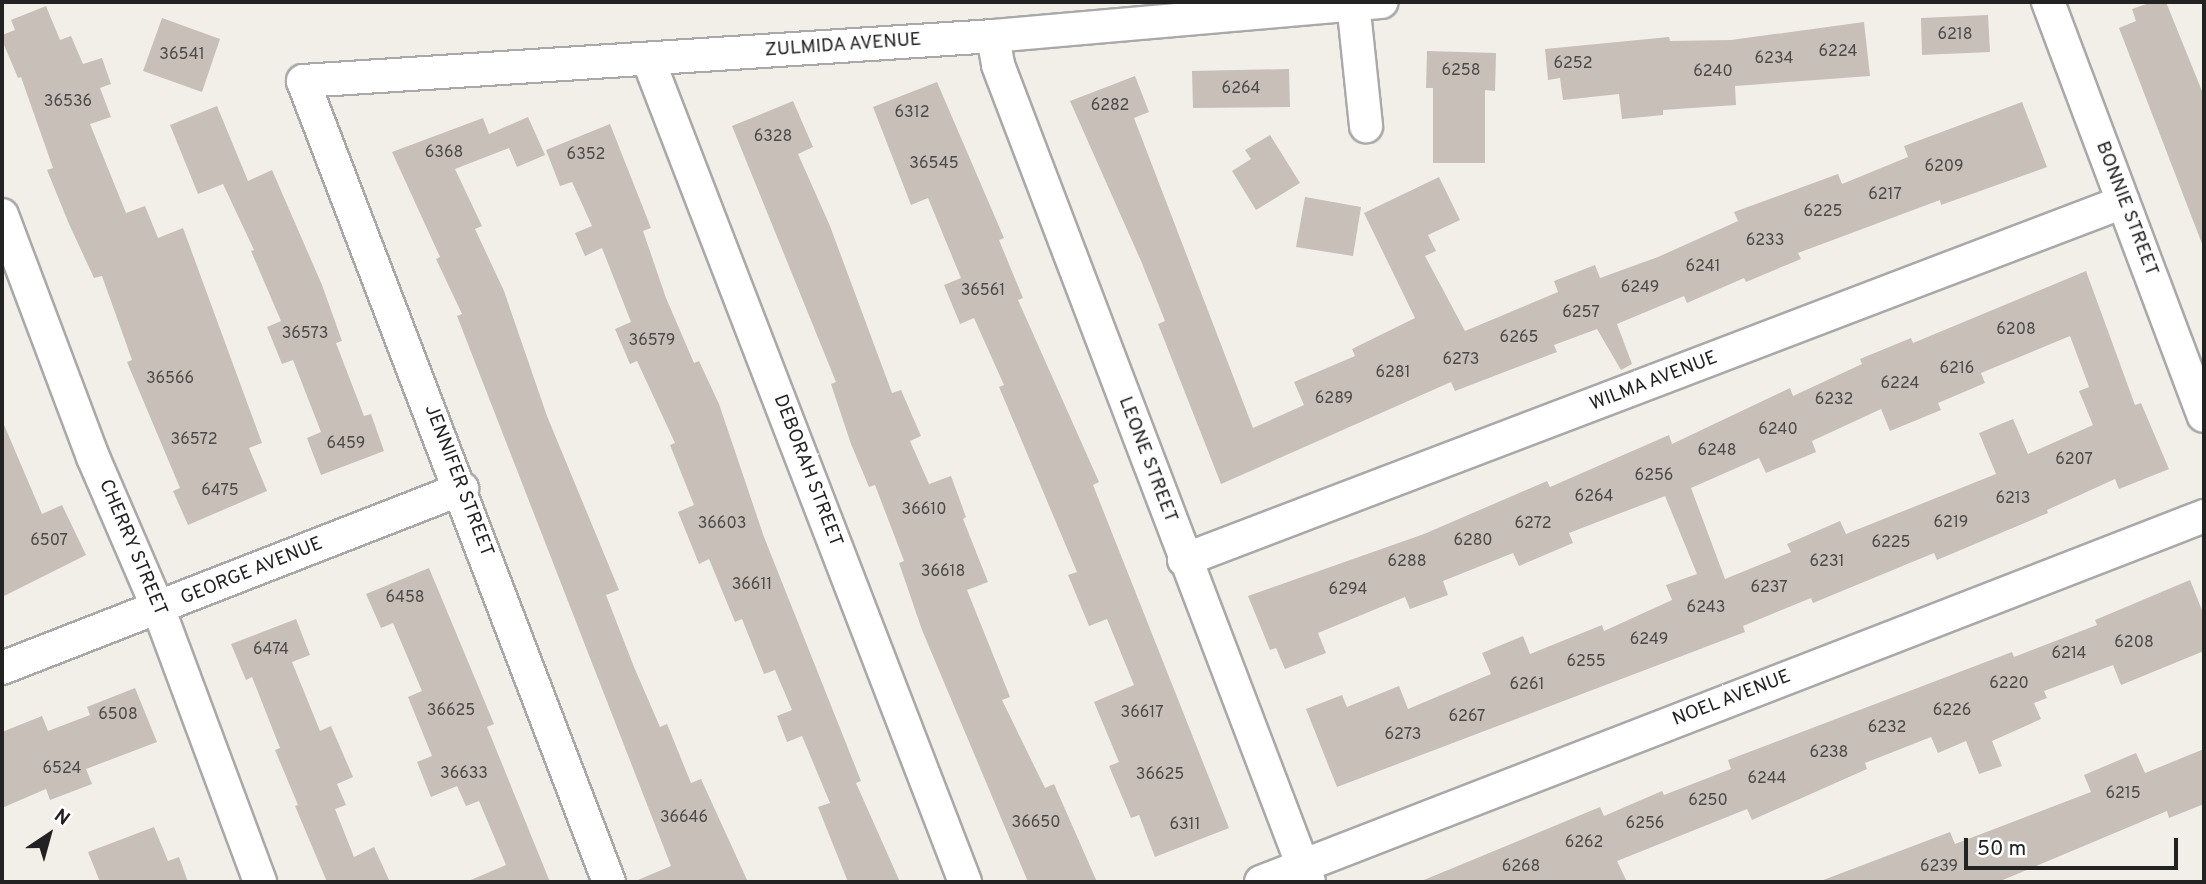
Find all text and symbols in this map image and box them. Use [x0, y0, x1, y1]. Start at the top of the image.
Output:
house number: 6218 [1937, 25, 1973, 45]
street label: ZULMIDA AVENUE [763, 29, 923, 63]
house number: 6224 [1819, 42, 1857, 62]
house number: 36541 [159, 45, 205, 65]
house number: 6234 [1755, 49, 1793, 69]
house number: 6252 [1554, 54, 1592, 74]
house number: 6258 [1441, 61, 1481, 81]
house number: 6240 [1693, 62, 1733, 82]
house number: 6264 [1222, 79, 1260, 99]
house number: 36536 [44, 92, 92, 112]
house number: 6282 [1091, 96, 1129, 116]
house number: 6312 [895, 103, 929, 123]
house number: 6328 [754, 127, 792, 147]
street label: BONNIE STREET [2090, 138, 2162, 280]
house number: 6368 [425, 143, 463, 163]
house number: 6352 [567, 145, 605, 165]
house number: 36545 [909, 154, 959, 174]
house number: 6209 [1924, 157, 1964, 177]
house number: 6217 [1868, 185, 1902, 205]
house number: 6225 [1803, 202, 1843, 222]
house number: 6233 [1746, 231, 1784, 251]
house number: 6241 [1685, 257, 1721, 277]
house number: 6249 [1621, 278, 1659, 298]
house number: 36561 [961, 281, 1005, 301]
house number: 6257 [1562, 303, 1600, 323]
house number: 6208 [1996, 320, 2036, 340]
house number: 36573 [282, 324, 328, 344]
house number: 6265 [1500, 328, 1538, 348]
house number: 36579 [629, 331, 675, 351]
street label: WILMA AVENUE [1586, 347, 1722, 417]
house number: 6273 [1443, 350, 1479, 370]
house number: 6216 [1940, 359, 1974, 379]
house number: 6281 [1375, 363, 1411, 383]
house number: 36566 [146, 369, 194, 389]
house number: 6224 [1881, 374, 1919, 394]
house number: 6289 [1315, 389, 1353, 409]
house number: 6232 [1815, 390, 1853, 410]
street label: DEBORAH STREET [767, 392, 847, 550]
street label: LEONE STREET [1113, 394, 1181, 526]
street label: JENNIFER STREET [418, 402, 498, 560]
house number: 6240 [1758, 420, 1798, 440]
house number: 36572 [171, 430, 217, 450]
house number: 6459 [327, 434, 365, 454]
house number: 6248 [1698, 441, 1736, 461]
house number: 6207 [2055, 450, 2093, 470]
house number: 6256 [1635, 466, 1673, 486]
street label: CHERRY STREET [93, 476, 171, 620]
house number: 6475 [201, 481, 239, 501]
house number: 6264 [1575, 487, 1613, 507]
house number: 6213 [1996, 489, 2030, 509]
house number: 36610 [902, 500, 946, 520]
house number: 6219 [1934, 513, 1968, 533]
house number: 36603 [698, 514, 746, 534]
house number: 6272 [1514, 514, 1552, 534]
house number: 6507 [30, 531, 68, 551]
house number: 6280 [1453, 531, 1493, 551]
street label: GEORGE AVENUE [177, 533, 327, 611]
house number: 6225 [1871, 533, 1911, 553]
house number: 6288 [1388, 552, 1426, 572]
house number: 6231 [1810, 552, 1844, 572]
house number: 36618 [921, 562, 965, 582]
house number: 36611 [732, 575, 772, 595]
house number: 6237 [1750, 578, 1788, 598]
house number: 6294 [1329, 580, 1367, 600]
house number: 6458 [385, 588, 425, 608]
house number: 6243 [1687, 598, 1725, 618]
house number: 6249 [1630, 630, 1668, 650]
house number: 6208 [2114, 633, 2154, 653]
house number: 6474 [253, 640, 289, 660]
house number: 6214 [2052, 644, 2086, 664]
house number: 6255 [1566, 652, 1606, 672]
street label: NOEL AVENUE [1669, 666, 1795, 732]
house number: 6220 [1989, 674, 2029, 694]
house number: 6261 [1510, 675, 1544, 695]
house number: 36625 [427, 701, 475, 721]
house number: 6226 [1933, 701, 1971, 721]
house number: 36617 [1121, 703, 1163, 723]
house number: 6508 [98, 705, 138, 725]
house number: 6267 [1449, 707, 1485, 727]
house number: 6232 [1868, 718, 1906, 738]
house number: 6273 [1385, 725, 1421, 745]
house number: 6238 [1810, 743, 1848, 763]
house number: 6524 [43, 759, 81, 779]
house number: 36633 [440, 764, 488, 784]
house number: 36625 [1136, 765, 1184, 785]
house number: 6244 [1747, 769, 1787, 789]
house number: 6215 [2105, 784, 2141, 804]
house number: 6250 [1688, 791, 1728, 811]
north arrow [14, 800, 84, 870]
text: N [49, 804, 74, 832]
house number: 36646 [660, 808, 708, 828]
house number: 36650 [1012, 813, 1060, 833]
house number: 6256 [1626, 814, 1664, 834]
house number: 6311 [1169, 815, 1201, 835]
scale bar [1968, 824, 2182, 868]
house number: 6262 [1565, 833, 1603, 853]
text: 50 m [1977, 836, 2026, 863]
house number: 6268 [1502, 857, 1540, 877]
house number: 6239 [1920, 857, 1958, 877]

